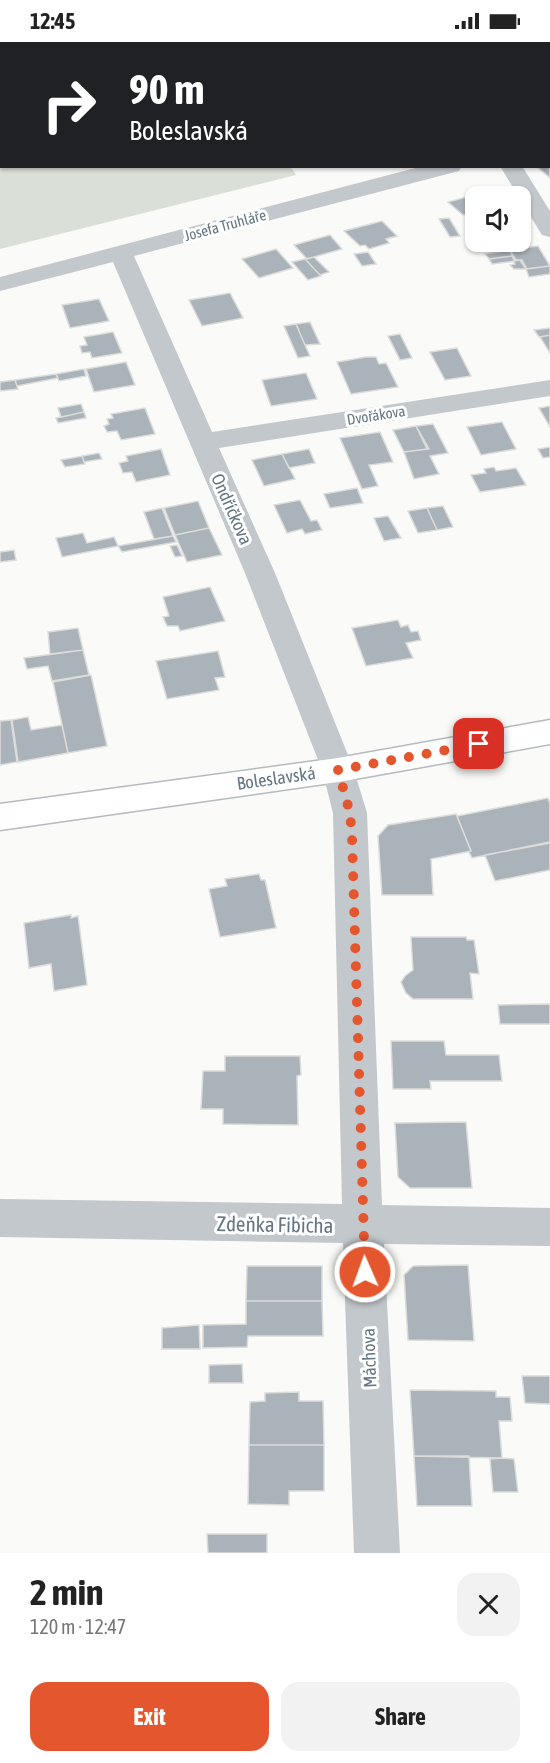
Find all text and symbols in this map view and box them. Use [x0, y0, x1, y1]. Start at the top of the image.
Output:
text: 12:45 [30, 8, 75, 34]
text: 90 m [129, 65, 204, 113]
icon: right [30, 66, 108, 144]
text: Boleslavská [129, 115, 248, 146]
map controls [465, 186, 531, 252]
button: sound [465, 186, 531, 252]
street label: Josefa Truhláře [182, 206, 268, 244]
street label: Dvořákova [346, 402, 406, 428]
street label: Ondříčkova [207, 470, 257, 548]
pin [453, 718, 504, 769]
icon: arrive [462, 727, 495, 760]
street label: Boleslavská [235, 762, 317, 794]
street label: Zdeňka Fibicha [216, 1211, 334, 1237]
position arrow [333, 1240, 397, 1304]
street label: Máchova [357, 1328, 381, 1388]
text: 2 min [30, 1571, 104, 1613]
button: close [457, 1573, 520, 1636]
text: 120 m · 12:47 [30, 1615, 126, 1638]
button: Exit [30, 1682, 269, 1751]
button: Share [281, 1682, 520, 1751]

